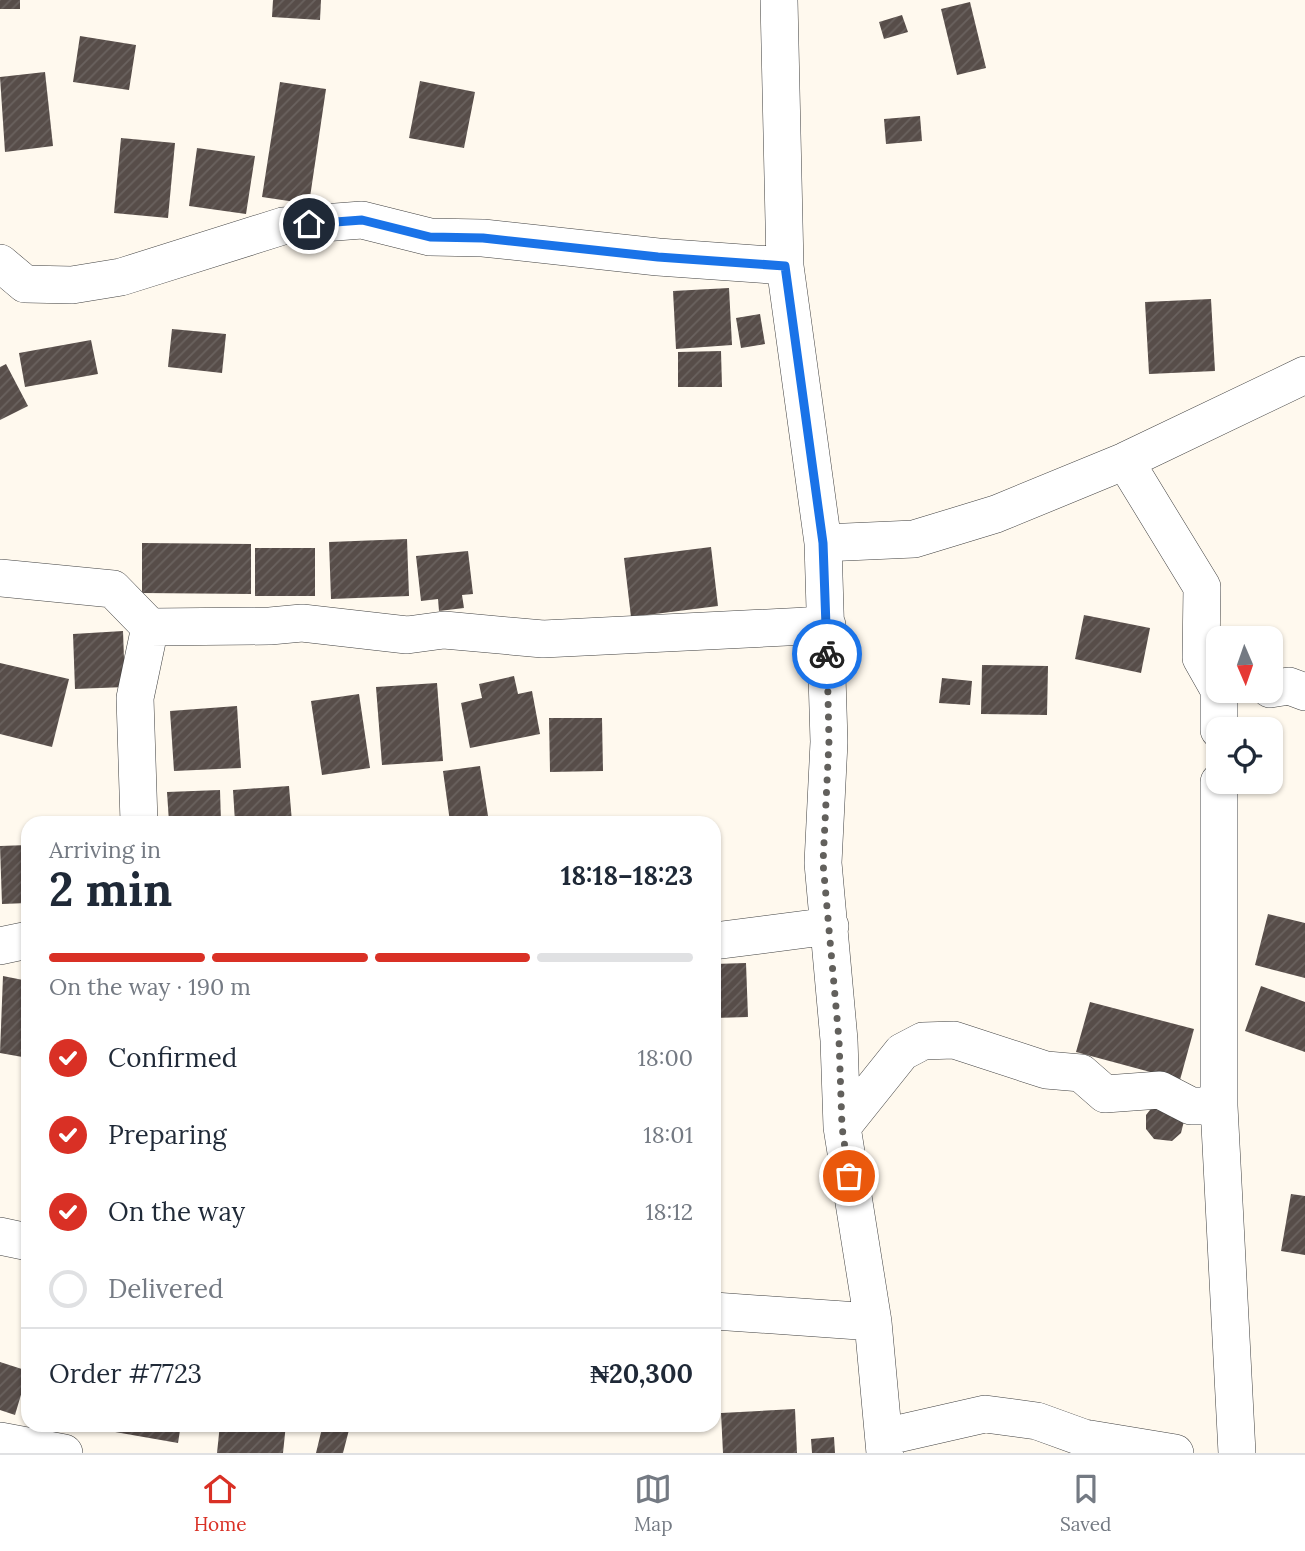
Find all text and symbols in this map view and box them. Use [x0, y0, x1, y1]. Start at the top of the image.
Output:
pin [279, 194, 339, 254]
icon: home [290, 205, 328, 243]
courier [792, 619, 862, 689]
north arrow [1206, 626, 1283, 704]
map controls [1206, 626, 1283, 794]
icon: bike [808, 635, 846, 673]
button: locate [1206, 717, 1283, 794]
text: Arriving in [49, 835, 161, 864]
text: 18:18–18:23 [561, 859, 693, 892]
text: 2 min [49, 860, 172, 919]
text: On the way · 190 m [49, 972, 251, 1001]
icon: check [49, 1039, 87, 1077]
text: Confirmed [108, 1041, 237, 1074]
text: 18:00 [637, 1043, 693, 1072]
icon: check [49, 1116, 87, 1154]
text: Preparing [108, 1118, 227, 1151]
text: 18:01 [643, 1120, 693, 1149]
pin [819, 1146, 879, 1206]
icon: bag [830, 1157, 868, 1195]
icon: check [49, 1193, 87, 1231]
text: On the way [108, 1195, 245, 1228]
text: 18:12 [645, 1197, 693, 1226]
text: Delivered [108, 1272, 224, 1305]
text: Order #7723 [49, 1357, 202, 1390]
text: ₦20,300 [590, 1357, 693, 1390]
tab: Home [194, 1470, 247, 1536]
tab: Map [634, 1470, 672, 1536]
tab: Saved [1060, 1470, 1111, 1536]

